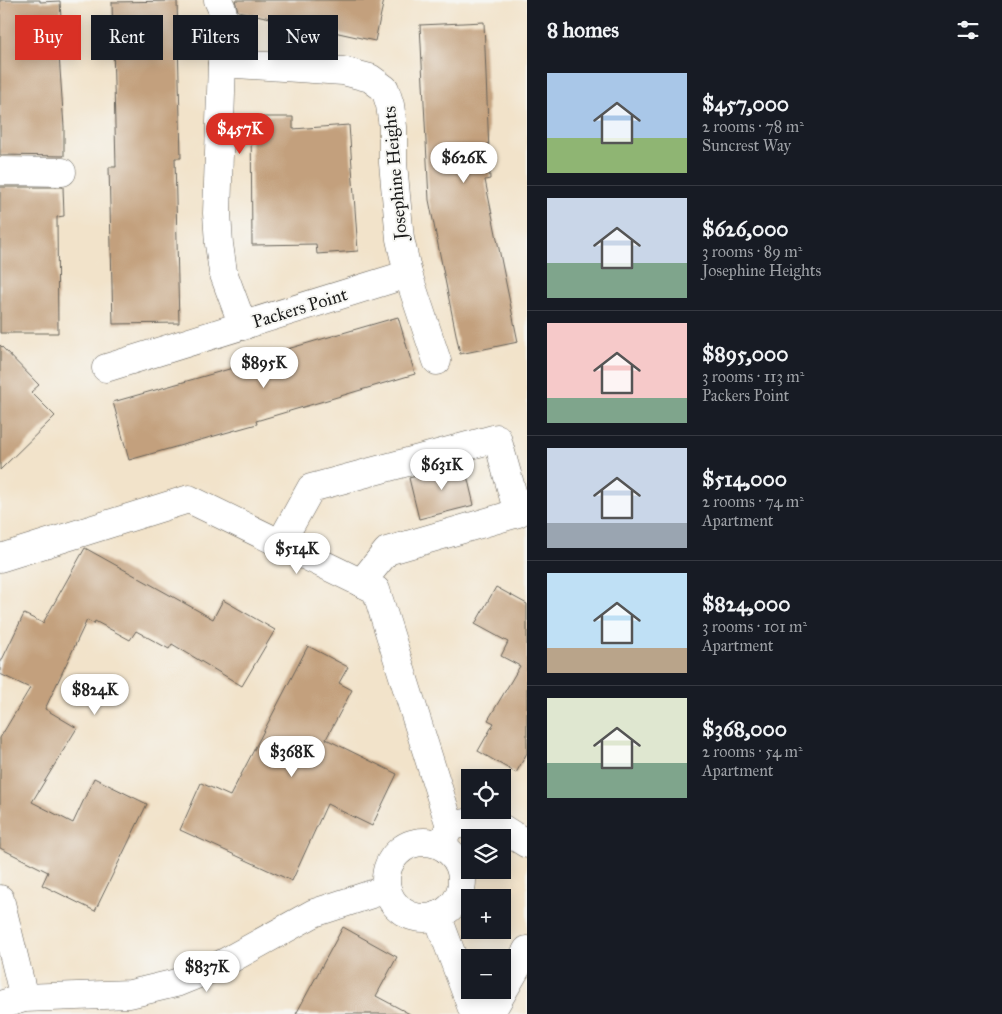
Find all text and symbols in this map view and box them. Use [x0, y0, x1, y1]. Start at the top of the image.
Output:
chip: Buy [15, 15, 81, 60]
chip: Rent [91, 15, 163, 60]
chip: Filters [173, 15, 258, 60]
chip: New [268, 15, 338, 60]
icon: filters [954, 16, 982, 44]
text: 8 homes [547, 17, 619, 43]
text: $457,000 [702, 91, 789, 117]
icon: home [587, 93, 647, 153]
street label: Josephine Heights [378, 105, 413, 243]
pin: $457K [205, 112, 275, 155]
text: 2 rooms · 78 m² [702, 117, 804, 136]
text: $457K [217, 119, 263, 138]
text: Suncrest Way [702, 136, 791, 155]
pin: $626K [429, 142, 499, 184]
text: $626K [441, 148, 487, 167]
text: $626,000 [702, 216, 789, 242]
icon: home [587, 218, 647, 278]
text: 3 rooms · 89 m² [702, 242, 802, 261]
text: Josephine Heights [702, 261, 821, 280]
street label: Packers Point [250, 283, 351, 333]
text: $895,000 [702, 341, 788, 367]
icon: home [587, 343, 647, 403]
pin: $895K [229, 346, 299, 389]
text: $895K [241, 353, 287, 372]
text: 3 rooms · 113 m² [702, 367, 804, 386]
text: Packers Point [702, 386, 789, 405]
pin: $631K [407, 448, 477, 491]
text: $631K [421, 455, 463, 474]
text: $514,000 [702, 466, 787, 492]
icon: home [587, 468, 647, 528]
text: 2 rooms · 74 m² [702, 492, 804, 511]
text: Apartment [702, 511, 774, 530]
pin: $514K [262, 532, 332, 575]
text: $514K [275, 539, 319, 558]
text: $824,000 [702, 591, 790, 617]
icon: home [587, 593, 647, 653]
text: 3 rooms · 101 m² [702, 617, 807, 636]
text: Apartment [702, 636, 774, 655]
pin: $824K [60, 674, 130, 716]
text: $824K [72, 680, 118, 699]
text: $368,000 [702, 716, 787, 742]
icon: home [587, 718, 647, 778]
pin: $368K [257, 736, 327, 778]
text: $368K [270, 742, 314, 761]
text: 2 rooms · 54 m² [702, 742, 803, 761]
text: Apartment [702, 761, 774, 780]
map controls [461, 769, 511, 999]
button: locate [461, 769, 511, 819]
button: layers [461, 829, 511, 879]
button: + [461, 889, 511, 939]
button: − [461, 949, 511, 999]
pin: $837K [172, 950, 242, 993]
text: $837K [185, 957, 229, 976]

